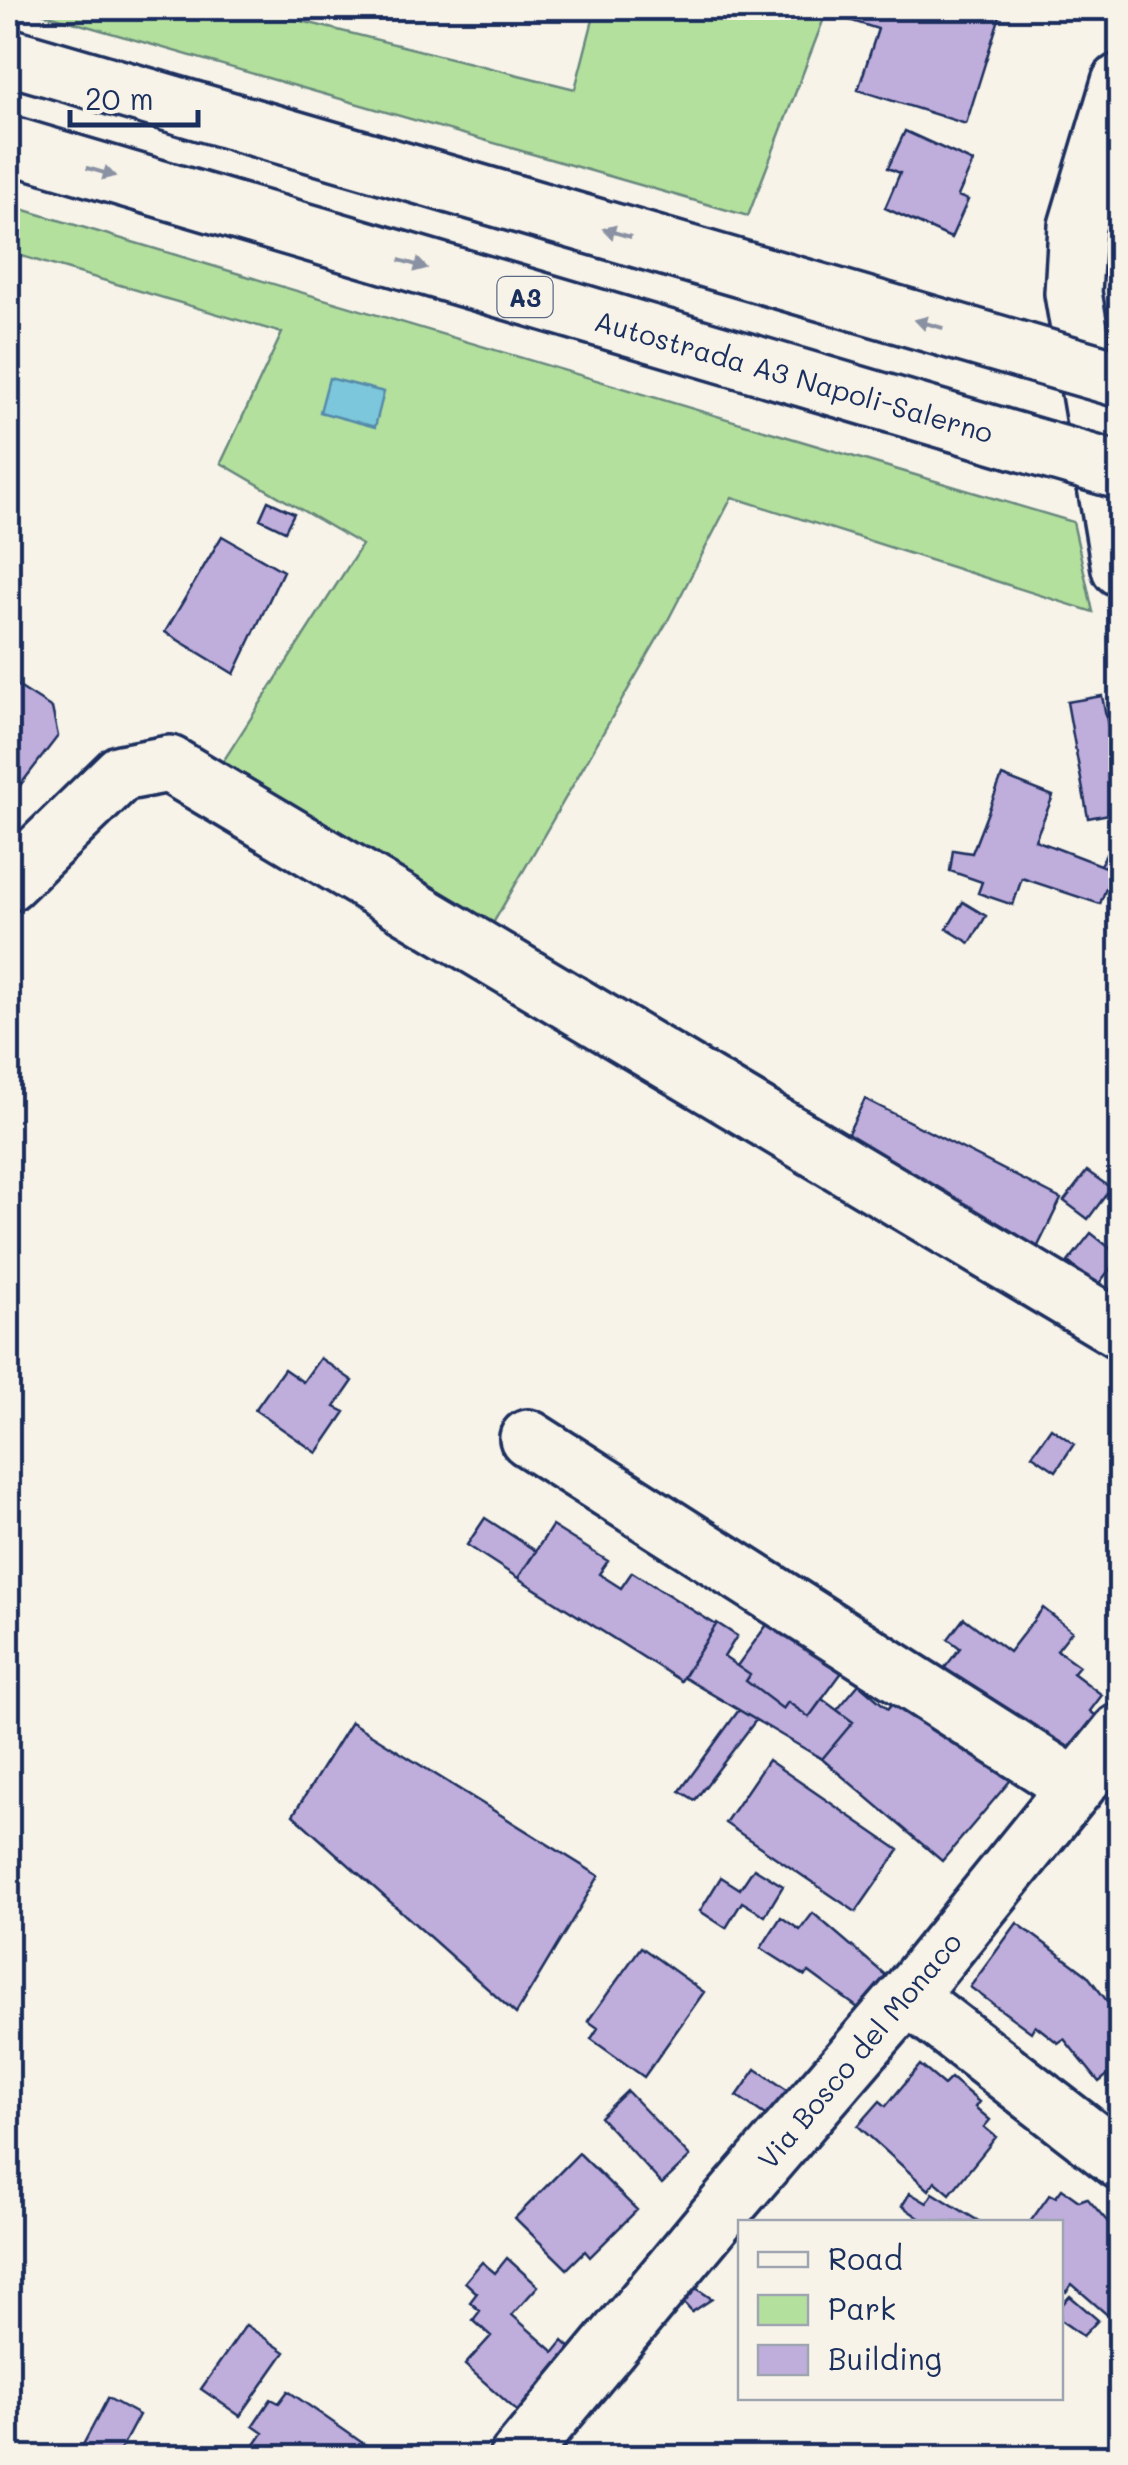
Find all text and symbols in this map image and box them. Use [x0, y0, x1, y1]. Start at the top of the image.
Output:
scale bar [70, 65, 198, 127]
text: 20 m [85, 78, 154, 118]
one-way arrow [86, 165, 117, 180]
one-way arrow [601, 225, 632, 240]
one-way arrow [398, 256, 429, 272]
road number: A3 [498, 277, 552, 317]
street label: Autostrada A3 Napoli-Salerno [590, 302, 998, 450]
one-way arrow [913, 316, 944, 331]
street label: Via Bosco del Monaco [749, 1924, 969, 2176]
legend [738, 2220, 1063, 2400]
text: Road [828, 2238, 903, 2278]
text: Park [828, 2288, 896, 2328]
text: Building [828, 2338, 942, 2378]

